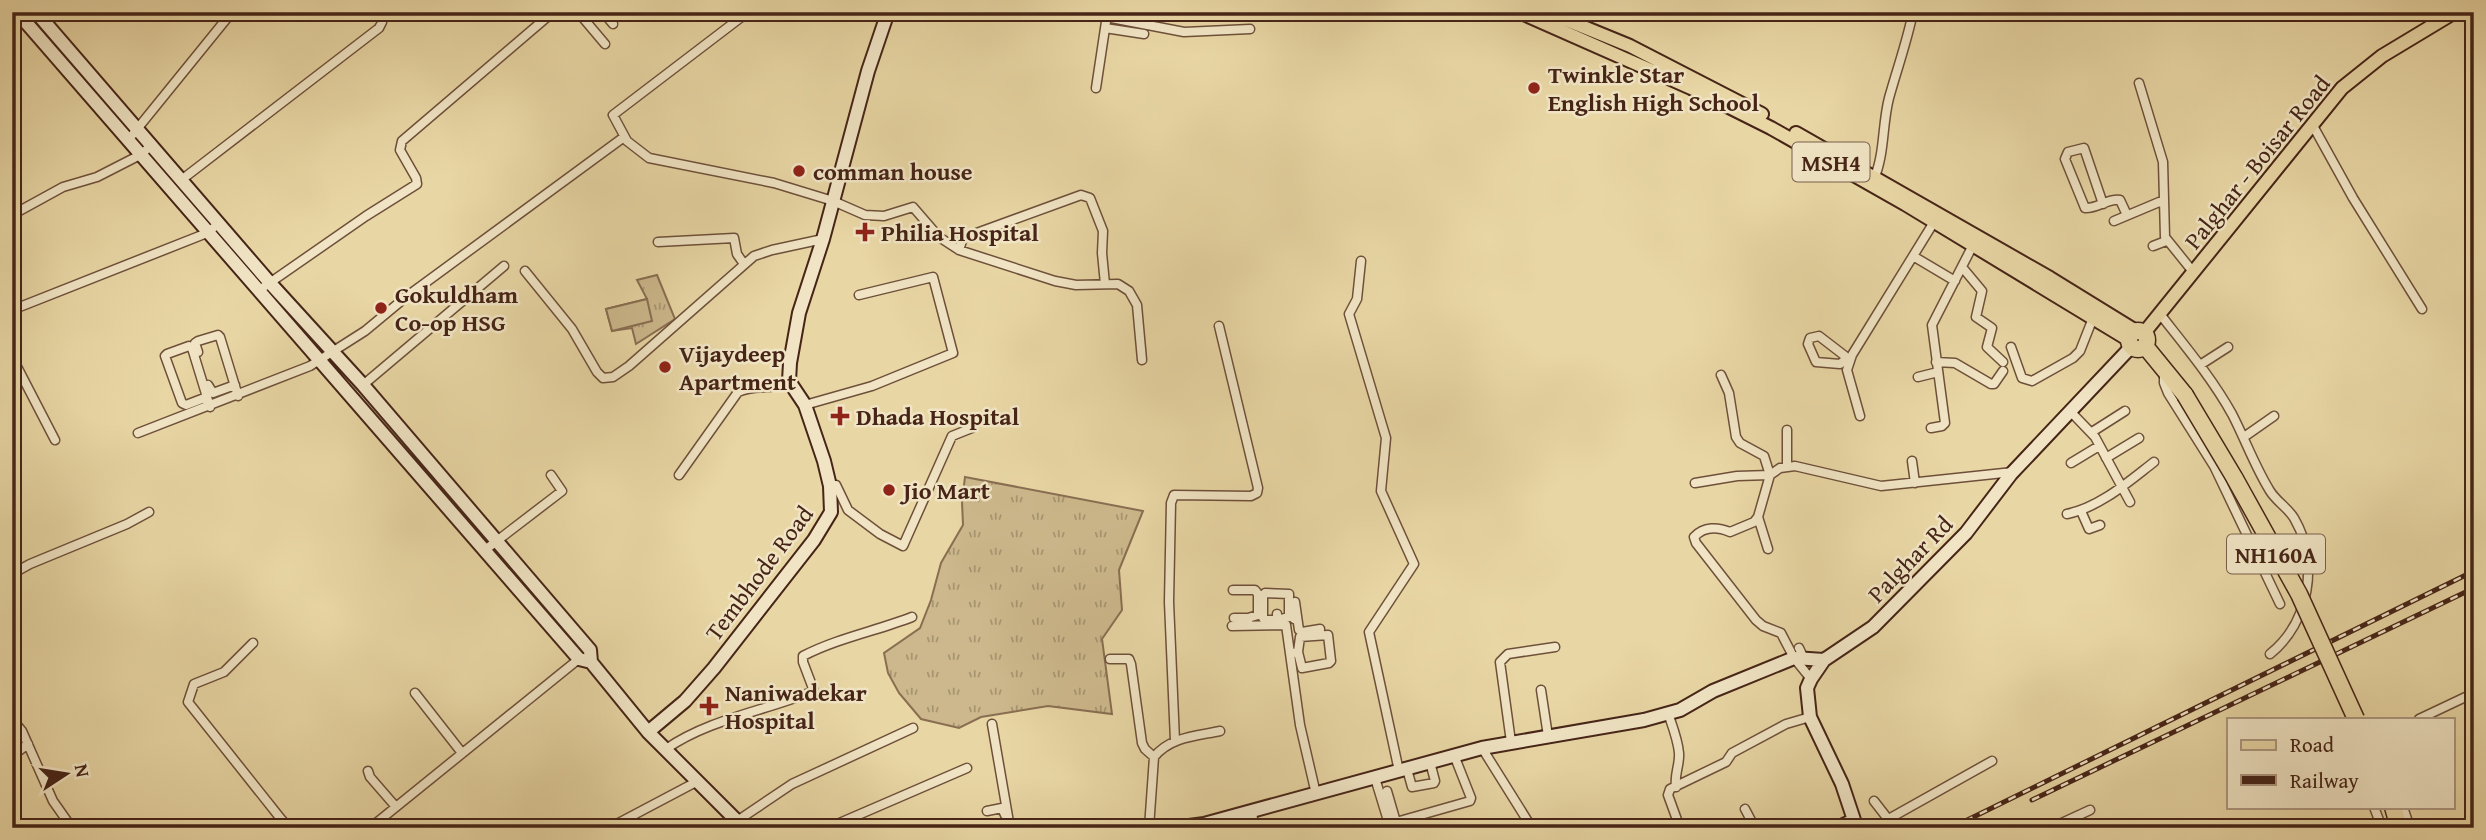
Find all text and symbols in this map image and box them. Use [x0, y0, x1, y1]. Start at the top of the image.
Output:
place label: Twinkle Star English High School [1548, 57, 1760, 120]
street label: Palghar - Boisar Road [2176, 67, 2338, 257]
marker: Twinkle Star English High School [1526, 80, 1542, 96]
road number: MSH4 [1792, 142, 1870, 182]
place label: comman house [813, 154, 973, 189]
marker: comman house [791, 163, 807, 179]
place label: Philia Hospital [881, 215, 1039, 250]
marker: Philia Hospital [855, 222, 875, 242]
place label: Gokuldham Co-op HSG [395, 277, 518, 340]
marker: Gokuldham Co-op HSG [373, 300, 389, 316]
place label: Vijaydeep Apartment [679, 336, 796, 399]
marker: Vijaydeep Apartment [657, 359, 673, 375]
place label: Dhada Hospital [856, 399, 1020, 434]
marker: Dhada Hospital [830, 406, 850, 426]
place label: Jio Mart [899, 473, 990, 508]
marker: Jio Mart [881, 482, 897, 498]
street label: Tembhode Road [697, 498, 822, 648]
street label: Palghar Rd [1859, 507, 1961, 611]
road number: NH160A [2227, 534, 2325, 574]
place label: Naniwadekar Hospital [725, 675, 867, 738]
marker: Naniwadekar Hospital [699, 696, 719, 716]
legend [2227, 718, 2454, 808]
text: Road [2290, 729, 2335, 760]
north arrow [32, 738, 102, 808]
text: N [68, 761, 98, 780]
text: Railway [2290, 765, 2359, 796]

